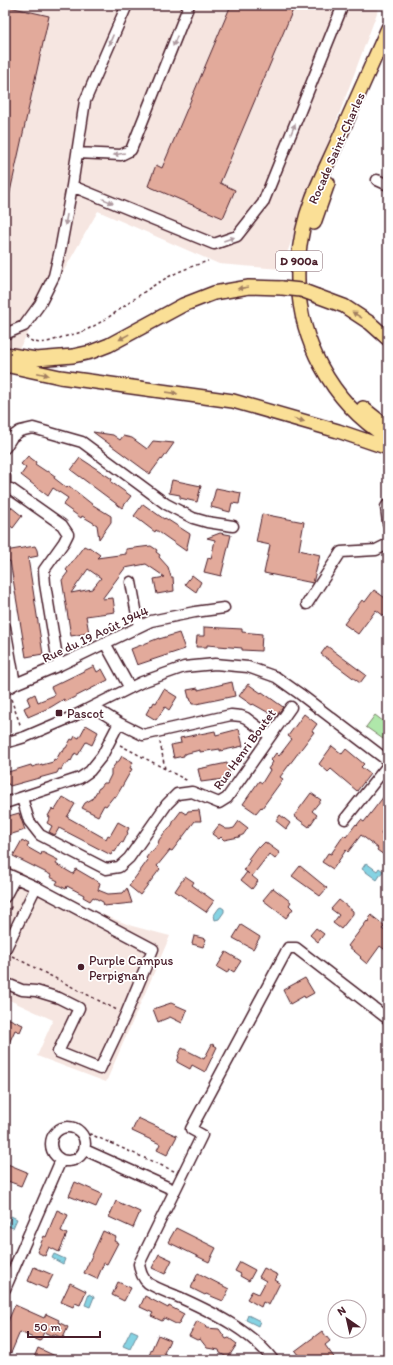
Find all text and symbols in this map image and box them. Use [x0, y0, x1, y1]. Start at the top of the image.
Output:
one-way arrow [108, 35, 114, 46]
one-way arrow [172, 36, 178, 47]
street label: Rocade Saint-Charles [305, 90, 368, 206]
one-way arrow [290, 122, 296, 134]
one-way arrow [113, 151, 126, 157]
one-way arrow [103, 198, 115, 204]
one-way arrow [63, 214, 69, 226]
one-way arrow [224, 235, 236, 241]
road number: D 900a [276, 251, 322, 271]
one-way arrow [237, 285, 249, 291]
one-way arrow [352, 311, 363, 319]
one-way arrow [118, 334, 130, 340]
one-way arrow [37, 371, 49, 377]
one-way arrow [166, 390, 178, 396]
one-way arrow [293, 417, 305, 423]
street label: Rue du 19 Août 1944 [40, 603, 151, 666]
place label: Pascot [67, 706, 104, 721]
street label: Rue Henri Boutet [210, 706, 279, 793]
marker: Pascot [54, 708, 64, 718]
place label: Purple Campus Perpignan [89, 953, 174, 983]
marker: Purple Campus Perpignan [76, 962, 86, 972]
north arrow [327, 1299, 367, 1339]
text: N [335, 1304, 348, 1319]
scale bar [28, 1313, 100, 1339]
text: 50 m [34, 1320, 60, 1334]

